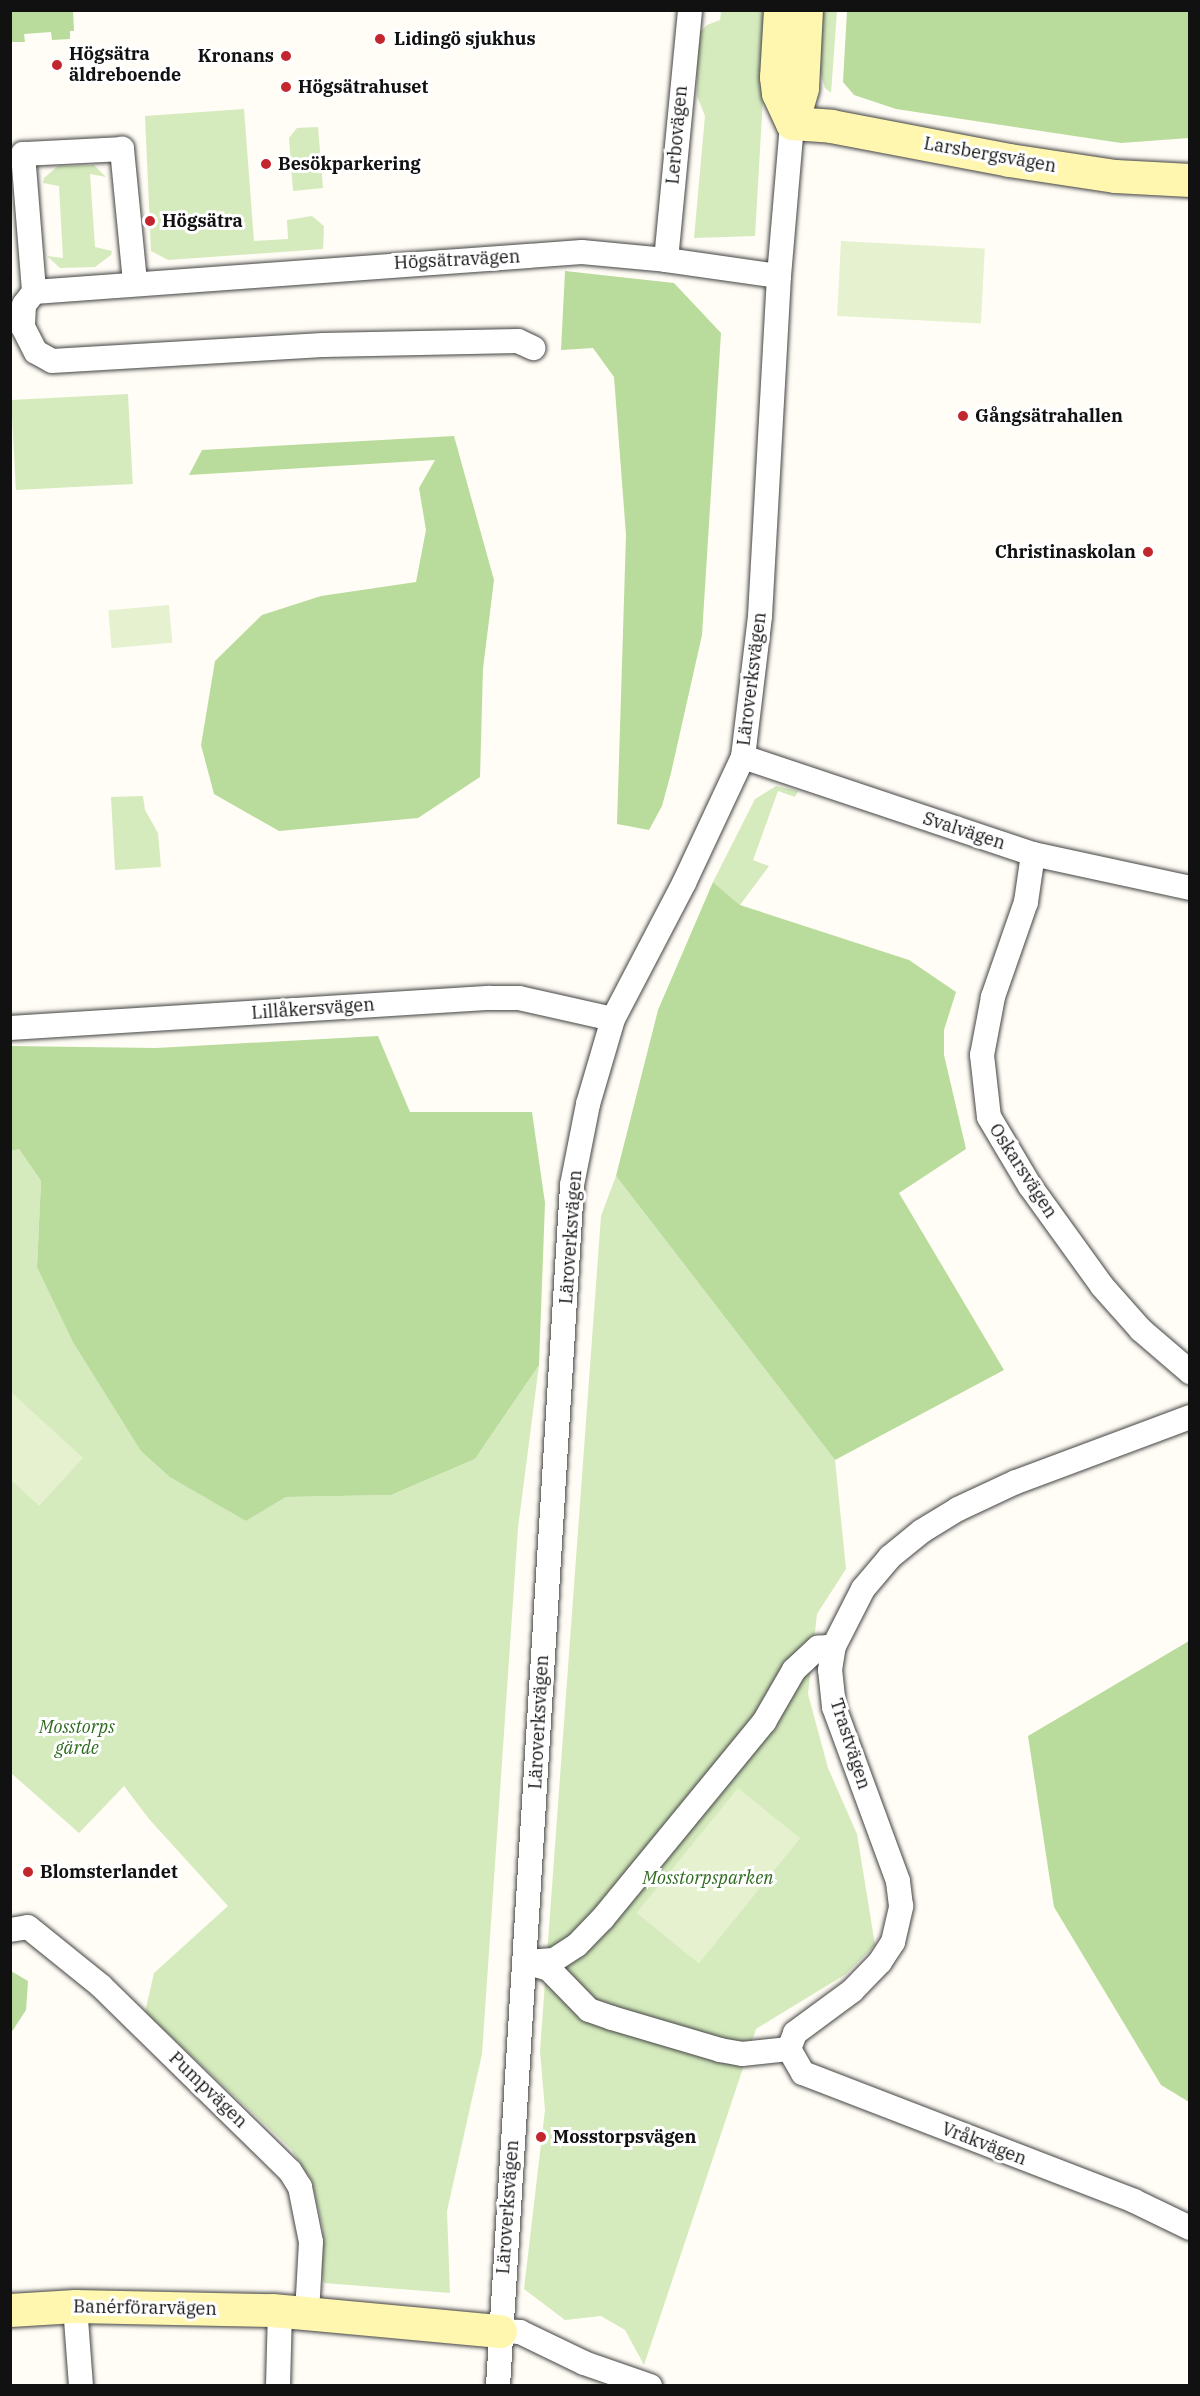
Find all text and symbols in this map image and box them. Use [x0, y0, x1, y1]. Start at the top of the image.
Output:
place label: Lidingö sjukhus [394, 28, 536, 50]
marker: Lidingö sjukhus [371, 30, 389, 48]
place label: Högsätra äldreboende [69, 44, 181, 86]
place label: Kronans [198, 45, 274, 67]
marker: Kronans [279, 49, 293, 63]
marker: Högsätra äldreboende [50, 58, 64, 72]
place label: Högsätrahuset [298, 76, 428, 98]
marker: Högsätrahuset [279, 80, 293, 94]
street label: Lerbovägen [662, 85, 692, 185]
street label: Larsbergsvägen [922, 133, 1058, 177]
place label: Besökparkering [278, 153, 421, 175]
marker: Besökparkering [259, 157, 273, 171]
place label: Högsätra [162, 210, 243, 232]
marker: Högsätra [143, 214, 157, 228]
street label: Högsätravägen [393, 246, 521, 274]
place label: Gångsätrahallen [975, 405, 1123, 427]
marker: Gångsätrahallen [956, 409, 970, 423]
place label: Christinaskolan [995, 541, 1136, 563]
marker: Christinaskolan [1141, 545, 1155, 559]
street label: Läroverksvägen [733, 611, 771, 747]
street label: Svalvägen [920, 808, 1008, 854]
street label: Lillåkersvägen [251, 994, 375, 1024]
street label: Oskarsvägen [984, 1120, 1062, 1222]
street label: Läroverksvägen [556, 1169, 586, 1305]
street label: Läroverksvägen [525, 1654, 553, 1790]
street label: Trastvägen [825, 1696, 875, 1792]
park label: Mosstorps gärde [39, 1717, 115, 1760]
place label: Blomsterlandet [40, 1861, 178, 1883]
marker: Blomsterlandet [21, 1865, 35, 1879]
park label: Mosstorpsparken [643, 1867, 773, 1889]
street label: Pumpvägen [164, 2047, 252, 2133]
street label: Vråkvägen [938, 2118, 1030, 2170]
place label: Mosstorpsvägen [553, 2126, 696, 2148]
marker: Mosstorpsvägen [534, 2130, 548, 2144]
street label: Läroverksvägen [493, 2139, 523, 2275]
street label: Banérförarvägen [73, 2296, 217, 2320]

